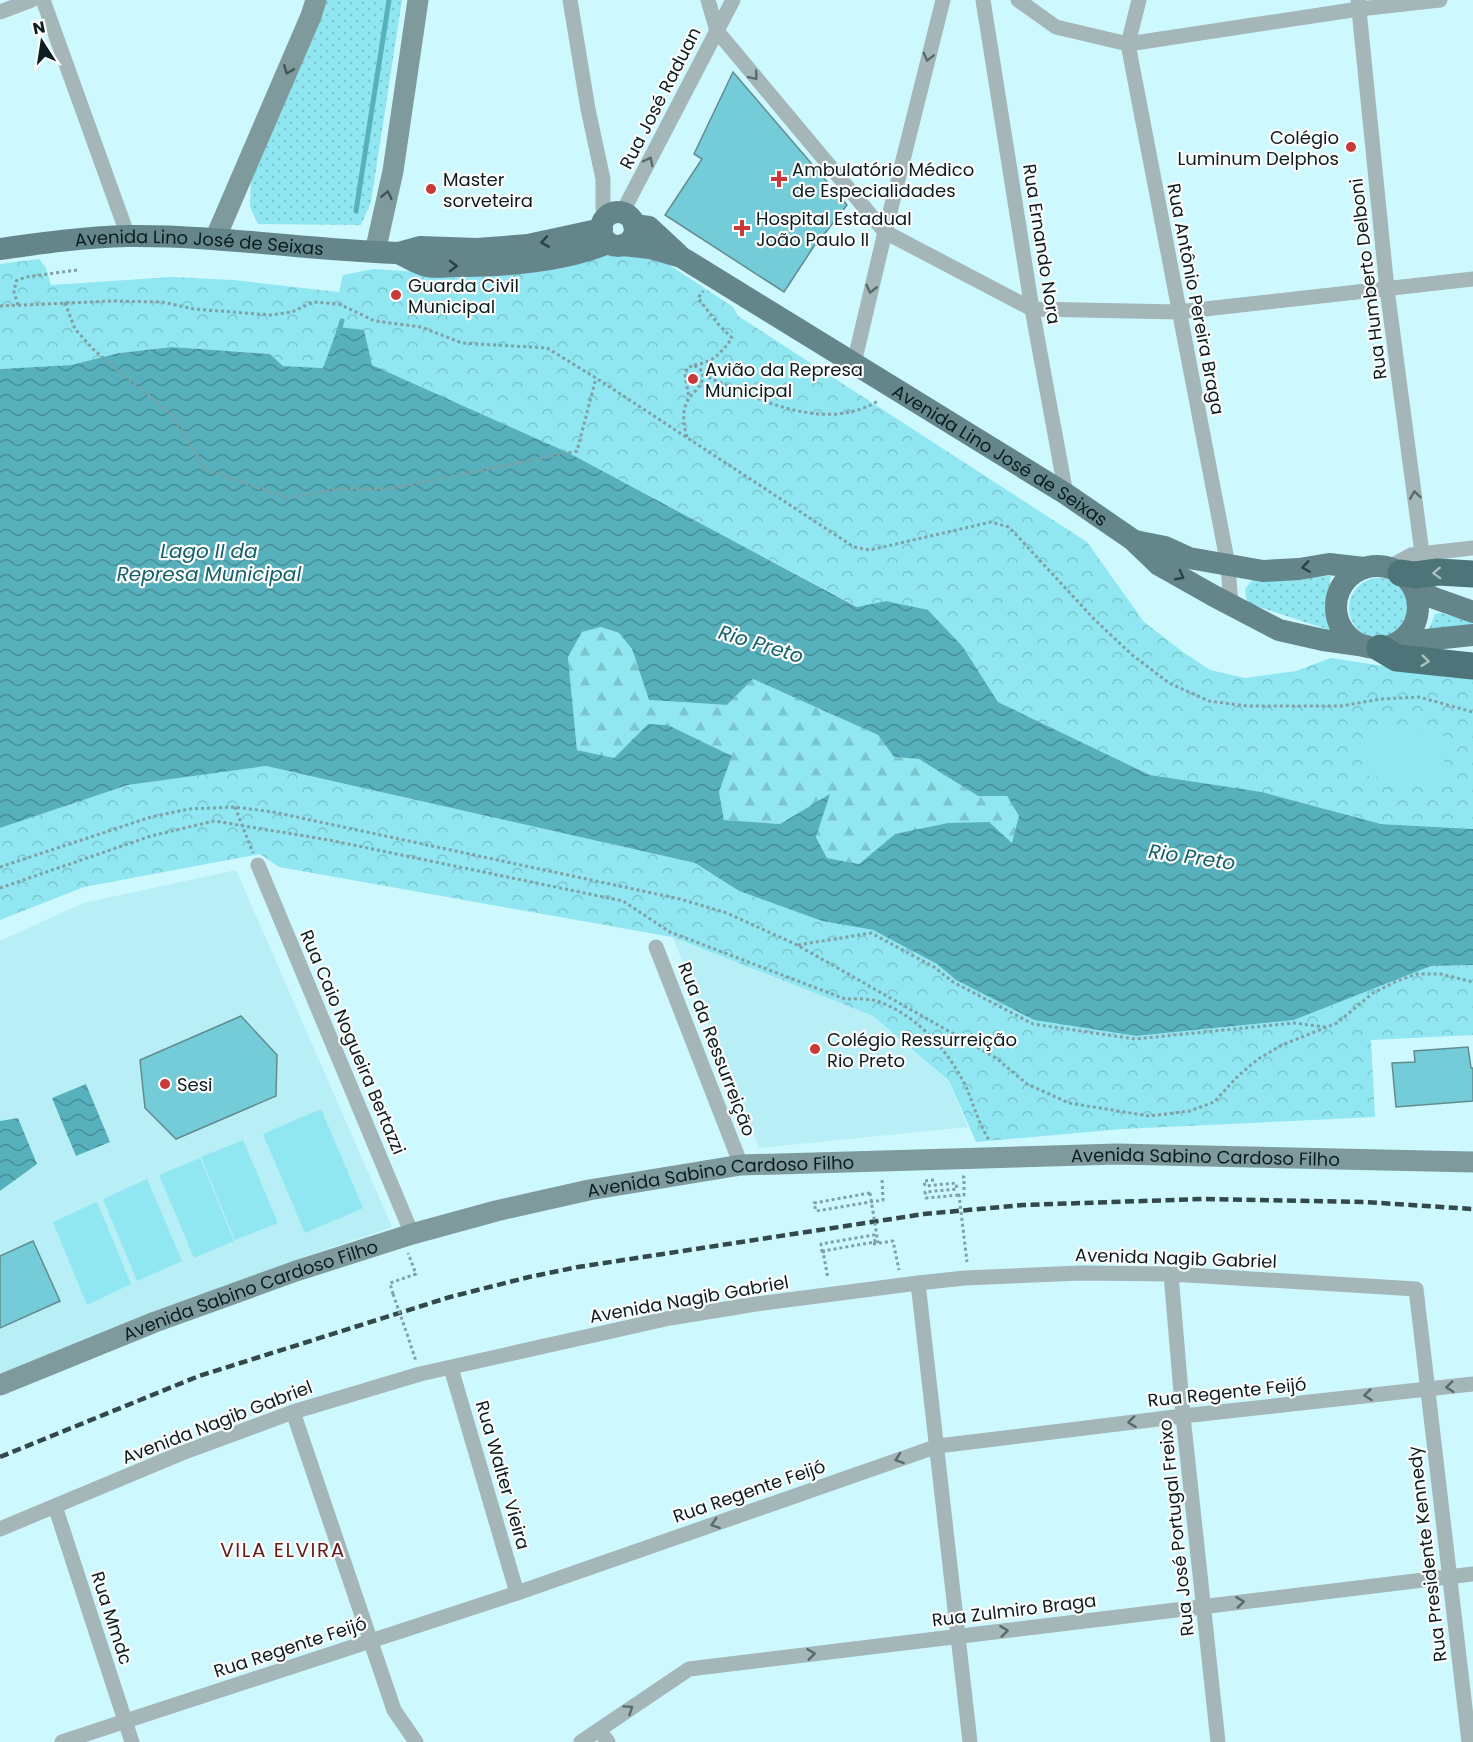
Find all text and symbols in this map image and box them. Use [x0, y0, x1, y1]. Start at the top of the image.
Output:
north arrow [12, 12, 72, 72]
text: N [31, 15, 47, 40]
street label: Rua José Raduan [613, 23, 707, 173]
one-way arrow [923, 52, 936, 62]
one-way arrow [283, 64, 295, 75]
one-way arrow [747, 69, 758, 80]
place label: Colégio Luminum Delphos [1177, 125, 1339, 171]
marker: Colégio Luminum Delphos [1344, 140, 1358, 154]
one-way arrow [642, 157, 653, 168]
place label: Ambulatório Médico de Especialidades [792, 157, 974, 203]
street label: Rua Ernando Nora [1017, 162, 1067, 326]
place label: Master sorveteira [443, 167, 533, 213]
marker: Ambulatório Médico de Especialidades [770, 170, 788, 188]
street label: Rua Humberto Delboni [1343, 177, 1393, 381]
street label: Rua Antônio Pereira Braga [1161, 181, 1231, 417]
marker: Master sorveteira [424, 182, 438, 196]
one-way arrow [380, 190, 393, 200]
place label: Hospital Estadual João Paulo II [756, 206, 912, 252]
marker: Hospital Estadual João Paulo II [733, 219, 751, 237]
street label: Avenida Lino José de Seixas [73, 223, 325, 261]
one-way arrow [540, 235, 550, 248]
one-way arrow [449, 260, 458, 272]
place label: Guarda Civil Municipal [408, 273, 519, 319]
one-way arrow [866, 284, 879, 294]
marker: Guarda Civil Municipal [389, 288, 403, 302]
place label: Avião da Represa Municipal [705, 357, 863, 403]
marker: Avião da Represa Municipal [686, 372, 700, 386]
street label: Avenida Lino José de Seixas [888, 378, 1113, 532]
one-way arrow [1409, 491, 1421, 500]
water label: Lago II da Represa Municipal [117, 537, 301, 588]
one-way arrow [1301, 561, 1310, 573]
one-way arrow [1432, 567, 1441, 580]
one-way arrow [1173, 568, 1184, 580]
water label: Rio Preto [715, 618, 807, 670]
one-way arrow [1420, 654, 1430, 667]
water label: Rio Preto [1147, 837, 1237, 877]
street label: Rua Caio Nogueira Bertazzi [294, 926, 412, 1158]
street label: Rua da Ressurreição [672, 958, 762, 1140]
place label: Colégio Ressurreição Rio Preto [827, 1027, 1017, 1073]
marker: Colégio Ressurreição Rio Preto [808, 1042, 822, 1056]
place label: Sesi [177, 1072, 213, 1097]
marker: Sesi [158, 1077, 172, 1091]
street label: Avenida Sabino Cardoso Filho [1070, 1141, 1340, 1172]
street label: Avenida Sabino Cardoso Filho [585, 1149, 854, 1203]
street label: Avenida Sabino Cardoso Filho [119, 1233, 381, 1346]
street label: Avenida Nagib Gabriel [1075, 1242, 1277, 1274]
street label: Avenida Nagib Gabriel [587, 1269, 791, 1329]
street label: Rua Regente Feijó [1146, 1371, 1308, 1413]
street label: Avenida Nagib Gabriel [118, 1374, 316, 1470]
one-way arrow [1445, 1380, 1454, 1393]
one-way arrow [1363, 1389, 1373, 1401]
street label: Rua Walter Vieira [470, 1398, 536, 1552]
one-way arrow [1128, 1415, 1137, 1428]
street label: Rua José Portugal Freixo [1152, 1418, 1200, 1638]
street label: Rua Presidente Kennedy [1401, 1445, 1453, 1663]
one-way arrow [894, 1452, 905, 1465]
street label: Rua Regente Feijó [669, 1453, 829, 1529]
one-way arrow [710, 1516, 721, 1529]
district label: VILA ELVIRA [220, 1536, 346, 1564]
street label: Rua Mmdc [85, 1568, 139, 1668]
street label: Rua Zulmiro Braga [930, 1588, 1098, 1632]
one-way arrow [1235, 1597, 1244, 1609]
street label: Rua Regente Feijó [210, 1610, 370, 1684]
one-way arrow [1000, 1625, 1009, 1637]
one-way arrow [806, 1648, 815, 1661]
one-way arrow [622, 1705, 633, 1716]

